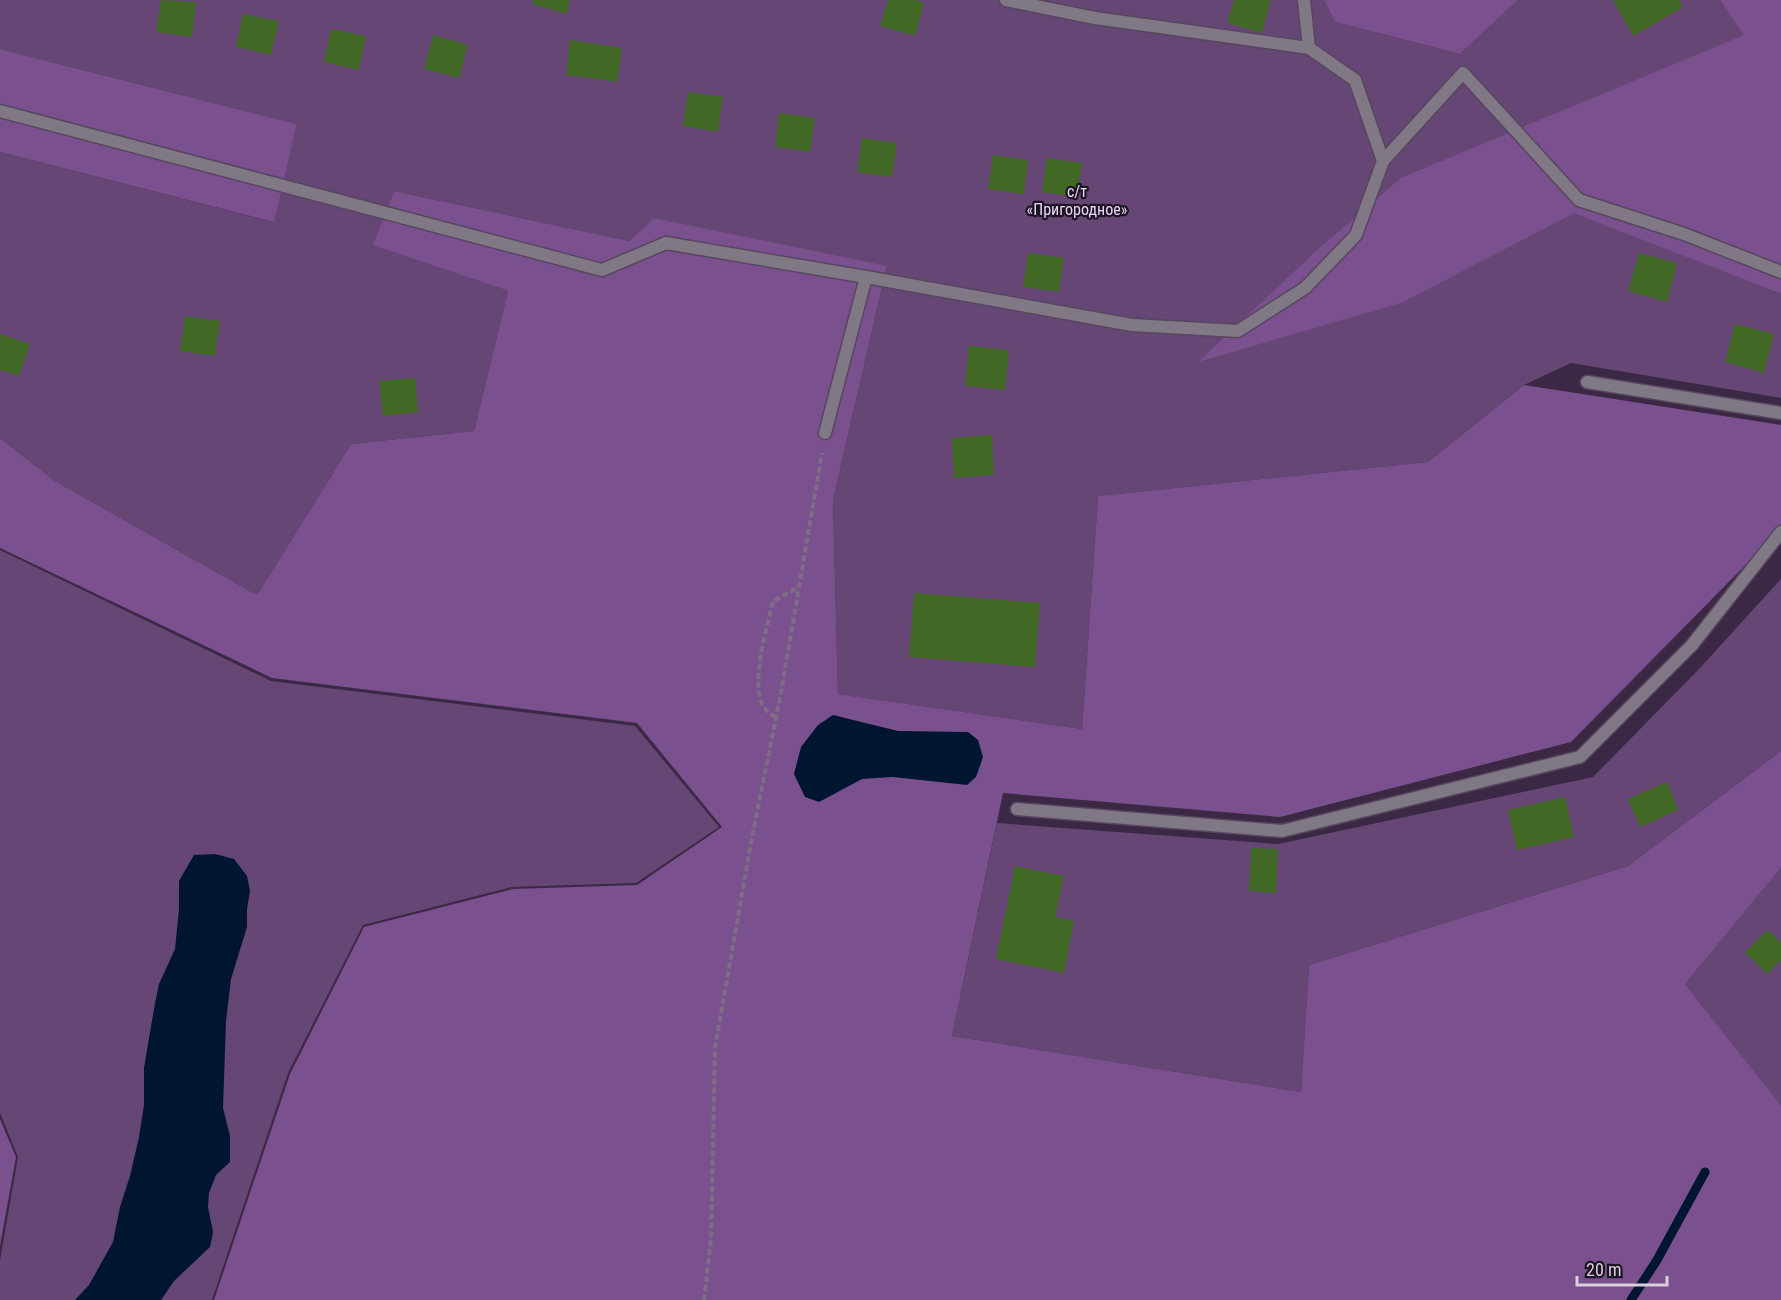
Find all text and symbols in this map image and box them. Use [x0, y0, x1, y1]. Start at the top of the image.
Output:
park label: с/т «Пригородное» [1027, 182, 1128, 219]
scale bar [1577, 1249, 1667, 1287]
text: 20 m [1586, 1259, 1621, 1280]

